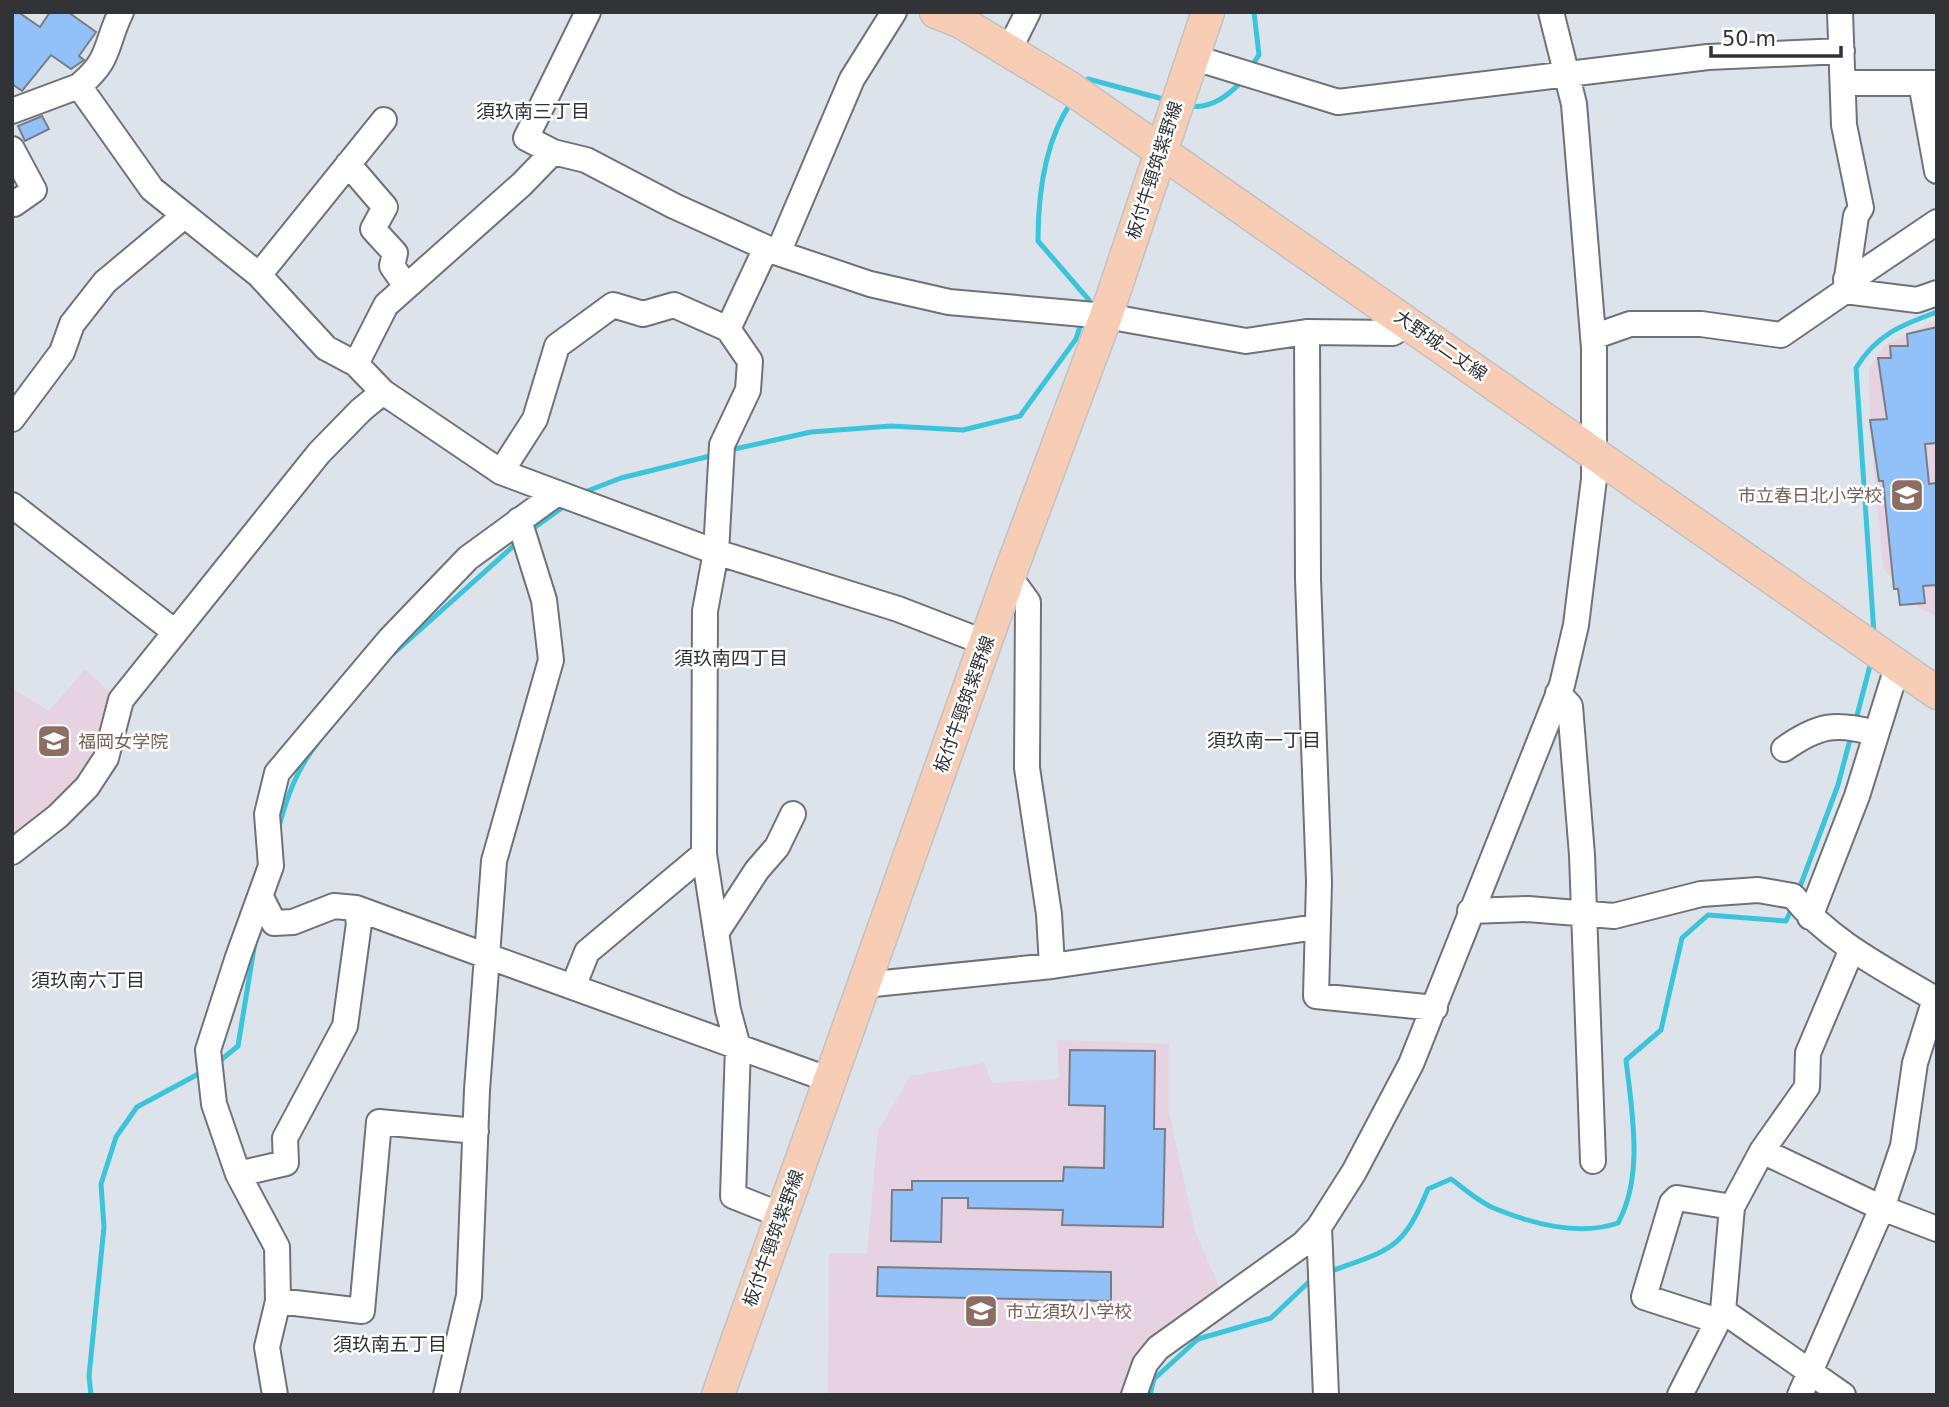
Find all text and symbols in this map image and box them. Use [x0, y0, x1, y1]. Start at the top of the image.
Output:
scale bar [1711, 14, 1840, 58]
text: 50 m [1722, 27, 1776, 51]
street label: 板付牛頸筑紫野線 [1122, 98, 1186, 242]
district label: 須玖南三丁目 [476, 100, 590, 122]
street label: 大野城二丈線 [1391, 305, 1491, 385]
school or university icon: 市立春日北小学校 [1888, 476, 1926, 514]
place label: 市立春日北小学校 [1738, 485, 1882, 506]
street label: 板付牛頸筑紫野線 [930, 633, 998, 775]
district label: 須玖南四丁目 [674, 647, 788, 669]
school or university icon: 福岡女学院 [35, 722, 73, 760]
district label: 須玖南一丁目 [1207, 729, 1321, 751]
place label: 福岡女学院 [78, 731, 168, 752]
district label: 須玖南六丁目 [31, 969, 145, 991]
street label: 板付牛頸筑紫野線 [739, 1167, 807, 1309]
school or university icon: 市立須玖小学校 [962, 1292, 1000, 1330]
place label: 市立須玖小学校 [1006, 1301, 1132, 1322]
district label: 須玖南五丁目 [333, 1333, 447, 1355]

